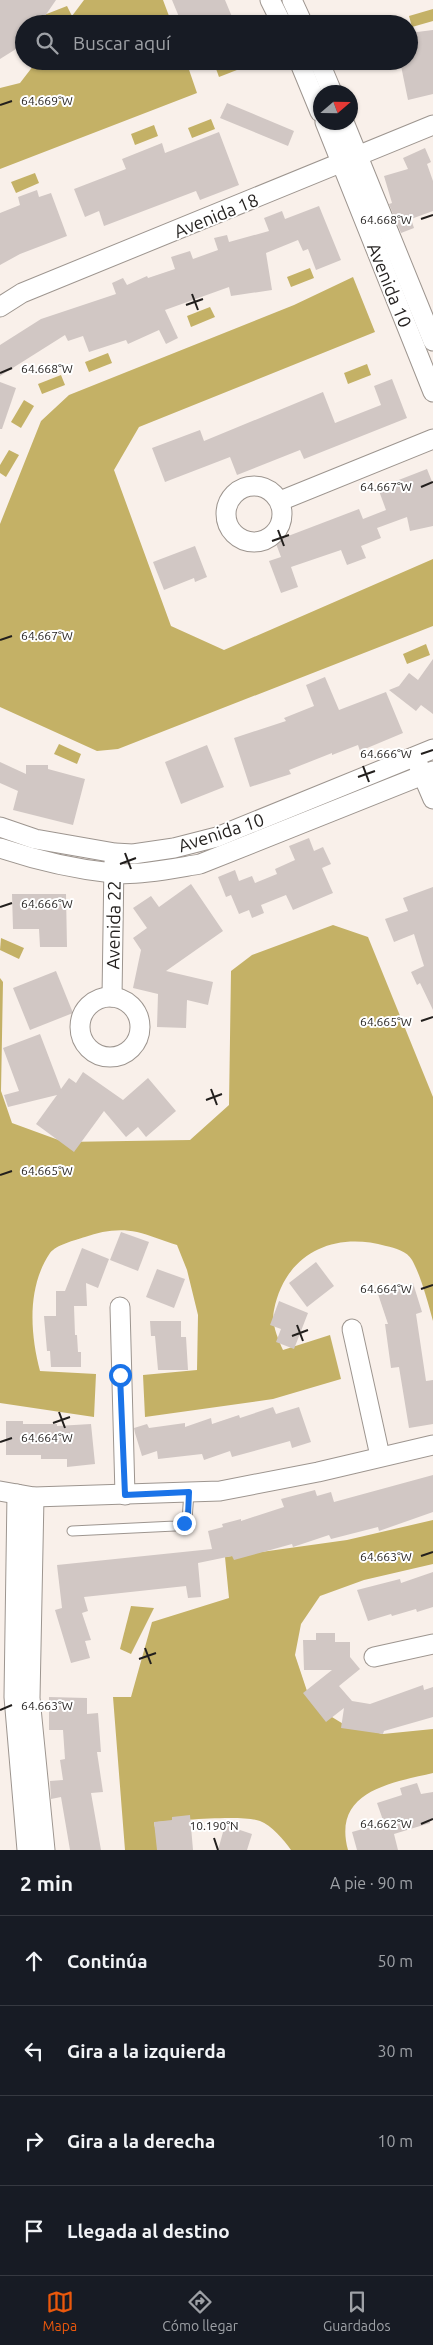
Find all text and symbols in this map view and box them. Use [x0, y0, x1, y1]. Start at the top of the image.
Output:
search box [15, 15, 418, 70]
icon: search [33, 29, 61, 57]
text: Buscar aquí [73, 32, 171, 54]
north arrow [313, 85, 358, 130]
text: 64.669°W [21, 94, 73, 107]
street label: Avenida 18 [171, 189, 261, 241]
text: 64.668°W [360, 213, 412, 226]
street label: Avenida 10 [364, 240, 416, 330]
text: 64.668°W [21, 362, 73, 375]
text: 64.667°W [360, 480, 412, 493]
text: 64.667°W [21, 629, 73, 642]
text: 64.666°W [360, 747, 412, 760]
street label: Avenida 10 [176, 809, 266, 855]
street label: Avenida 22 [102, 880, 124, 970]
text: 64.666°W [21, 897, 73, 910]
text: 64.665°W [360, 1015, 412, 1028]
text: 64.665°W [21, 1164, 73, 1177]
text: 64.664°W [360, 1282, 412, 1295]
route start [109, 1364, 132, 1387]
text: 64.664°W [21, 1431, 73, 1444]
route end [173, 1512, 196, 1535]
text: 64.663°W [360, 1550, 412, 1563]
text: 64.663°W [21, 1699, 73, 1712]
text: 64.662°W [360, 1817, 412, 1830]
text: 10.190°N [189, 1819, 239, 1832]
text: 2 min [20, 1871, 73, 1895]
text: A pie · 90 m [330, 1874, 413, 1892]
icon: ahead [20, 1947, 48, 1975]
text: Continúa [67, 1950, 148, 1972]
text: 50 m [377, 1952, 413, 1970]
icon: left [20, 2037, 48, 2065]
text: Gira a la izquierda [67, 2040, 226, 2062]
text: 30 m [377, 2042, 413, 2060]
icon: right [20, 2127, 48, 2155]
text: Gira a la derecha [67, 2130, 215, 2152]
text: 10 m [377, 2132, 413, 2150]
icon: arrive [20, 2217, 48, 2245]
text: Llegada al destino [67, 2220, 230, 2242]
tab: Mapa [42, 2288, 77, 2334]
tab: Cómo llegar [162, 2288, 238, 2334]
tab: Guardados [323, 2288, 391, 2334]

